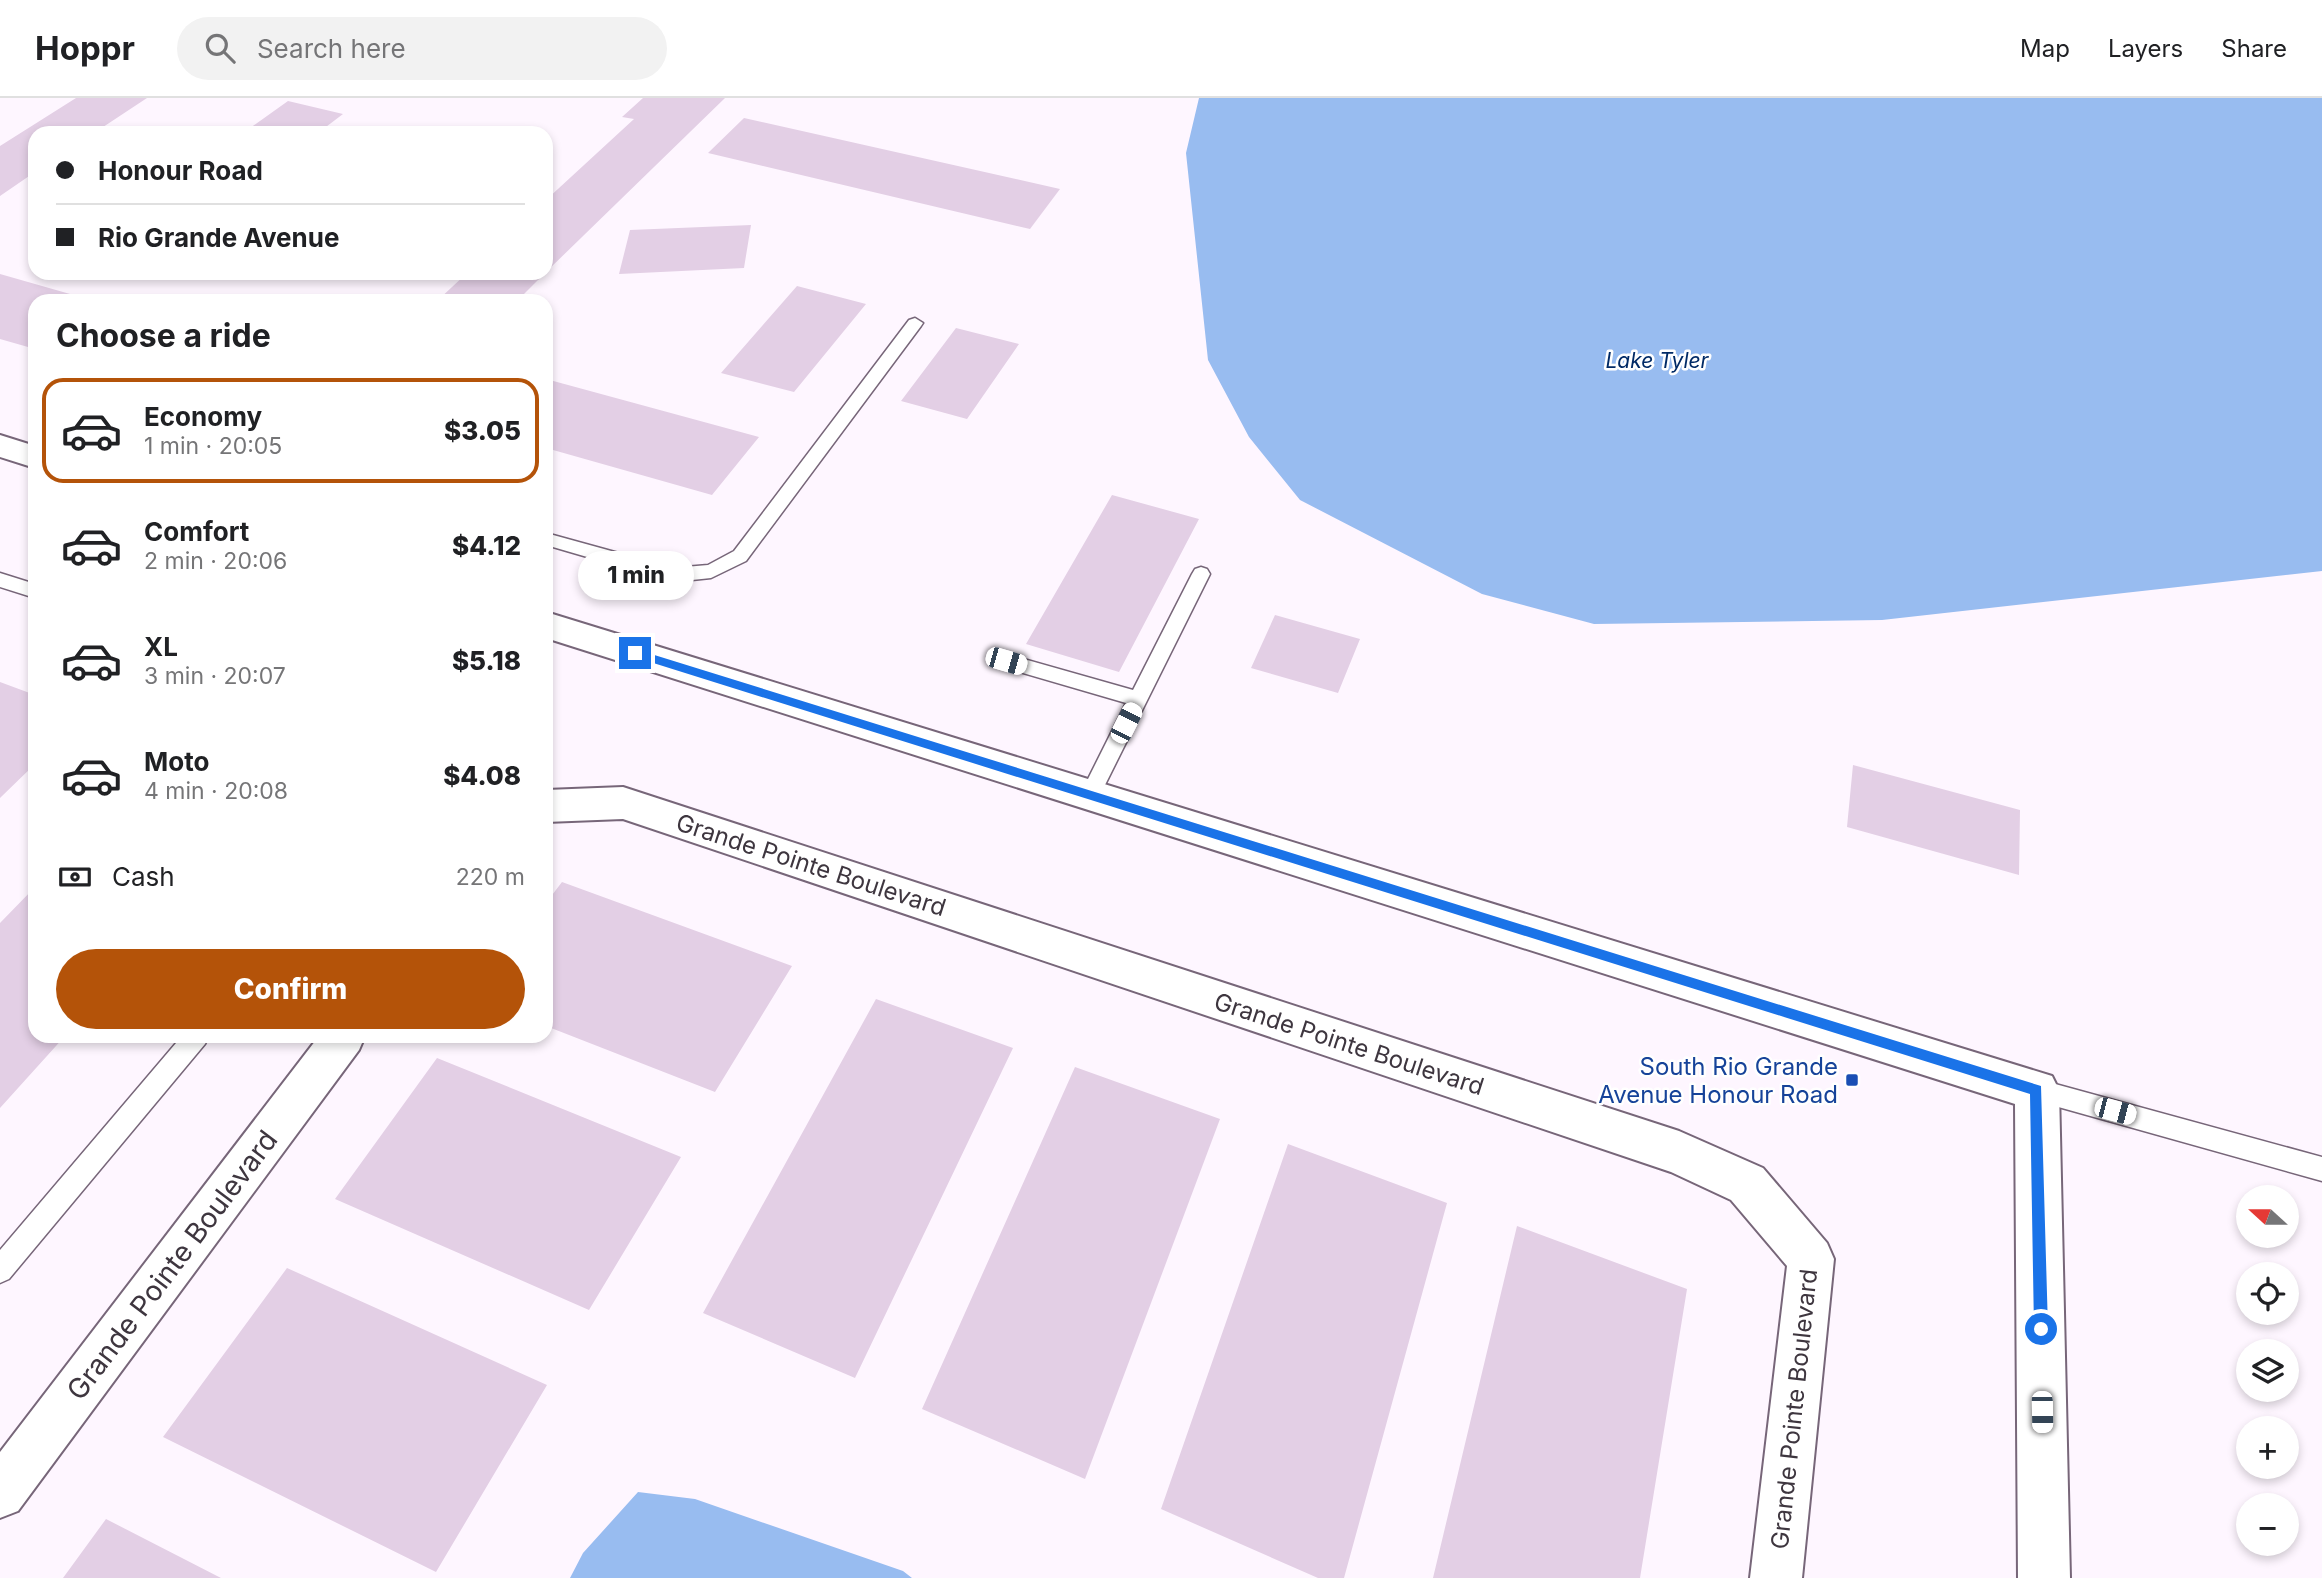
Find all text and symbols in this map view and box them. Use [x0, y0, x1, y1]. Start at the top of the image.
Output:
search box [177, 17, 667, 80]
text: Hoppr [35, 28, 135, 68]
icon: search [201, 29, 239, 67]
text: Search here [257, 33, 406, 64]
text: Map [2020, 34, 2070, 63]
text: Layers [2108, 34, 2183, 63]
text: Share [2221, 34, 2287, 63]
text: Honour Road [98, 155, 263, 186]
text: Rio Grande Avenue [98, 222, 339, 253]
text: Choose a ride [56, 316, 271, 355]
water label: Lake Tyler [1605, 348, 1710, 373]
icon: car [60, 399, 123, 462]
text: Economy [144, 401, 262, 432]
text: $3.05 [444, 415, 521, 446]
text: 1 min · 20:05 [144, 432, 282, 460]
icon: car [60, 514, 123, 577]
text: Comfort [144, 516, 249, 547]
text: $4.12 [452, 530, 521, 561]
text: 2 min · 20:06 [144, 547, 287, 575]
callout: 1 min [577, 552, 693, 601]
text: 1 min [607, 561, 665, 589]
icon: car [60, 629, 123, 692]
text: XL [144, 631, 178, 662]
route end [619, 637, 651, 669]
text: $5.18 [452, 645, 521, 676]
car [983, 645, 1030, 677]
text: 3 min · 20:07 [144, 662, 286, 690]
car [1108, 700, 1145, 746]
icon: car [60, 744, 123, 807]
text: Moto [144, 746, 209, 777]
text: $4.08 [443, 760, 521, 791]
text: 4 min · 20:08 [144, 777, 288, 805]
street label: Grande Pointe Boulevard [673, 808, 949, 922]
icon: cash [56, 858, 94, 896]
text: Cash [112, 861, 175, 892]
text: 220 m [456, 863, 525, 891]
button: Confirm [56, 949, 525, 1029]
street label: Grande Pointe Boulevard [1211, 987, 1487, 1101]
place label: South Rio Grande Avenue Honour Road [1598, 1052, 1838, 1109]
marker: South Rio Grande Avenue Honour Road [1844, 1072, 1860, 1088]
car [2092, 1095, 2139, 1127]
street label: Grande Pointe Boulevard [59, 1123, 285, 1407]
north arrow [2236, 1185, 2300, 1248]
map controls [2236, 1185, 2299, 1556]
button: locate [2236, 1262, 2299, 1325]
street label: Grande Pointe Boulevard [1765, 1267, 1823, 1551]
route start [2025, 1313, 2057, 1345]
button: layers [2236, 1339, 2299, 1402]
car [2032, 1391, 2053, 1433]
button: + [2236, 1416, 2299, 1479]
button: − [2236, 1493, 2299, 1556]

